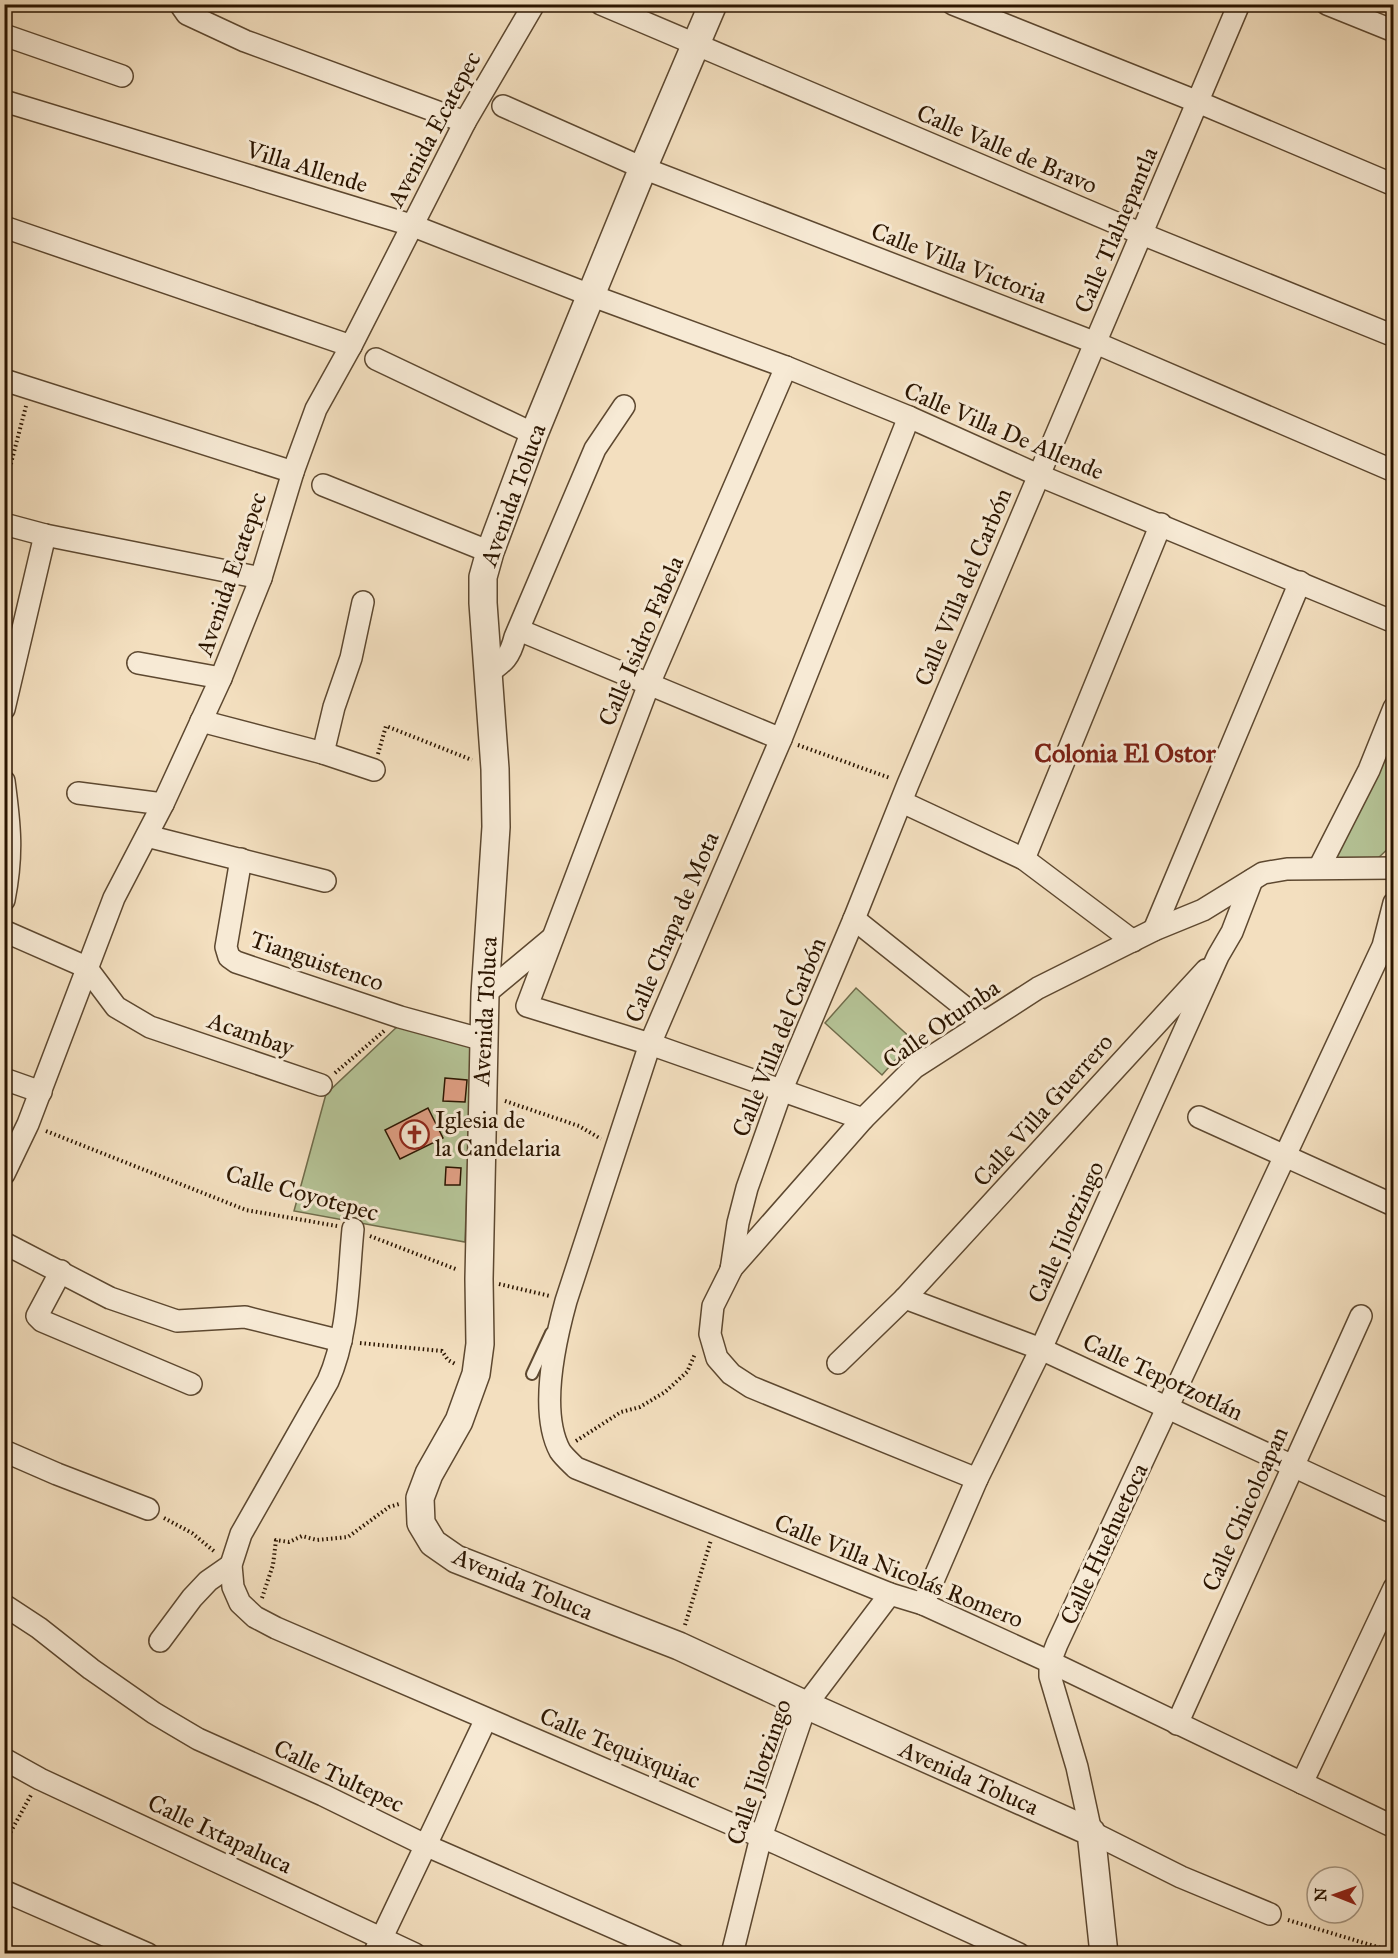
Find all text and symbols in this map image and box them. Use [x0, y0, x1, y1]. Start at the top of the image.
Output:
street label: Avenida Ecatepec [380, 46, 487, 213]
street label: Calle Valle de Bravo [912, 97, 1102, 201]
street label: Villa Allende [242, 134, 371, 200]
street label: Calle Tlalnepantla [1068, 142, 1165, 317]
street label: Calle Villa Victoria [867, 216, 1052, 311]
street label: Calle Villa De Allende [900, 375, 1109, 487]
street label: Avenida Toluca [473, 419, 553, 571]
street label: Calle Villa del Carbón [908, 483, 1018, 691]
street label: Avenida Ecatepec [189, 488, 273, 661]
street label: Calle Isidro Fabela [592, 551, 691, 731]
district label: Colonia El Ostor [1034, 737, 1217, 769]
street label: Calle Chapa de Mota [618, 826, 726, 1027]
street label: Tianguistenco [246, 924, 388, 998]
street label: Calle Villa del Carbón [725, 933, 833, 1141]
street label: Avenida Toluca [466, 935, 504, 1087]
street label: Calle Otumba [877, 972, 1006, 1075]
street label: Acambay [203, 1005, 299, 1063]
street label: Calle Villa Guerrero [966, 1027, 1120, 1193]
place label: Iglesia de la Candelaria [435, 1105, 562, 1163]
church icon: Iglesia de la Candelaria [398, 1118, 430, 1150]
street label: Calle Jilotzingo [1021, 1156, 1111, 1308]
street label: Calle Coyotepec [222, 1158, 382, 1228]
street label: Calle Tepotzotlán [1078, 1327, 1248, 1427]
street label: Calle Chicoloapan [1195, 1422, 1295, 1596]
street label: Calle Huehuetoca [1053, 1458, 1155, 1630]
street label: Calle Villa Nicolás Romero [770, 1507, 1028, 1635]
street label: Avenida Toluca [448, 1541, 598, 1627]
street label: Calle Jilotzingo [720, 1695, 798, 1849]
street label: Calle Tequixquiac [535, 1701, 705, 1795]
street label: Calle Tultepec [269, 1733, 409, 1819]
street label: Avenida Toluca [894, 1734, 1044, 1822]
street label: Calle Ixtapaluca [143, 1788, 298, 1881]
north arrow [1305, 1865, 1365, 1925]
text: N [1311, 1887, 1330, 1902]

